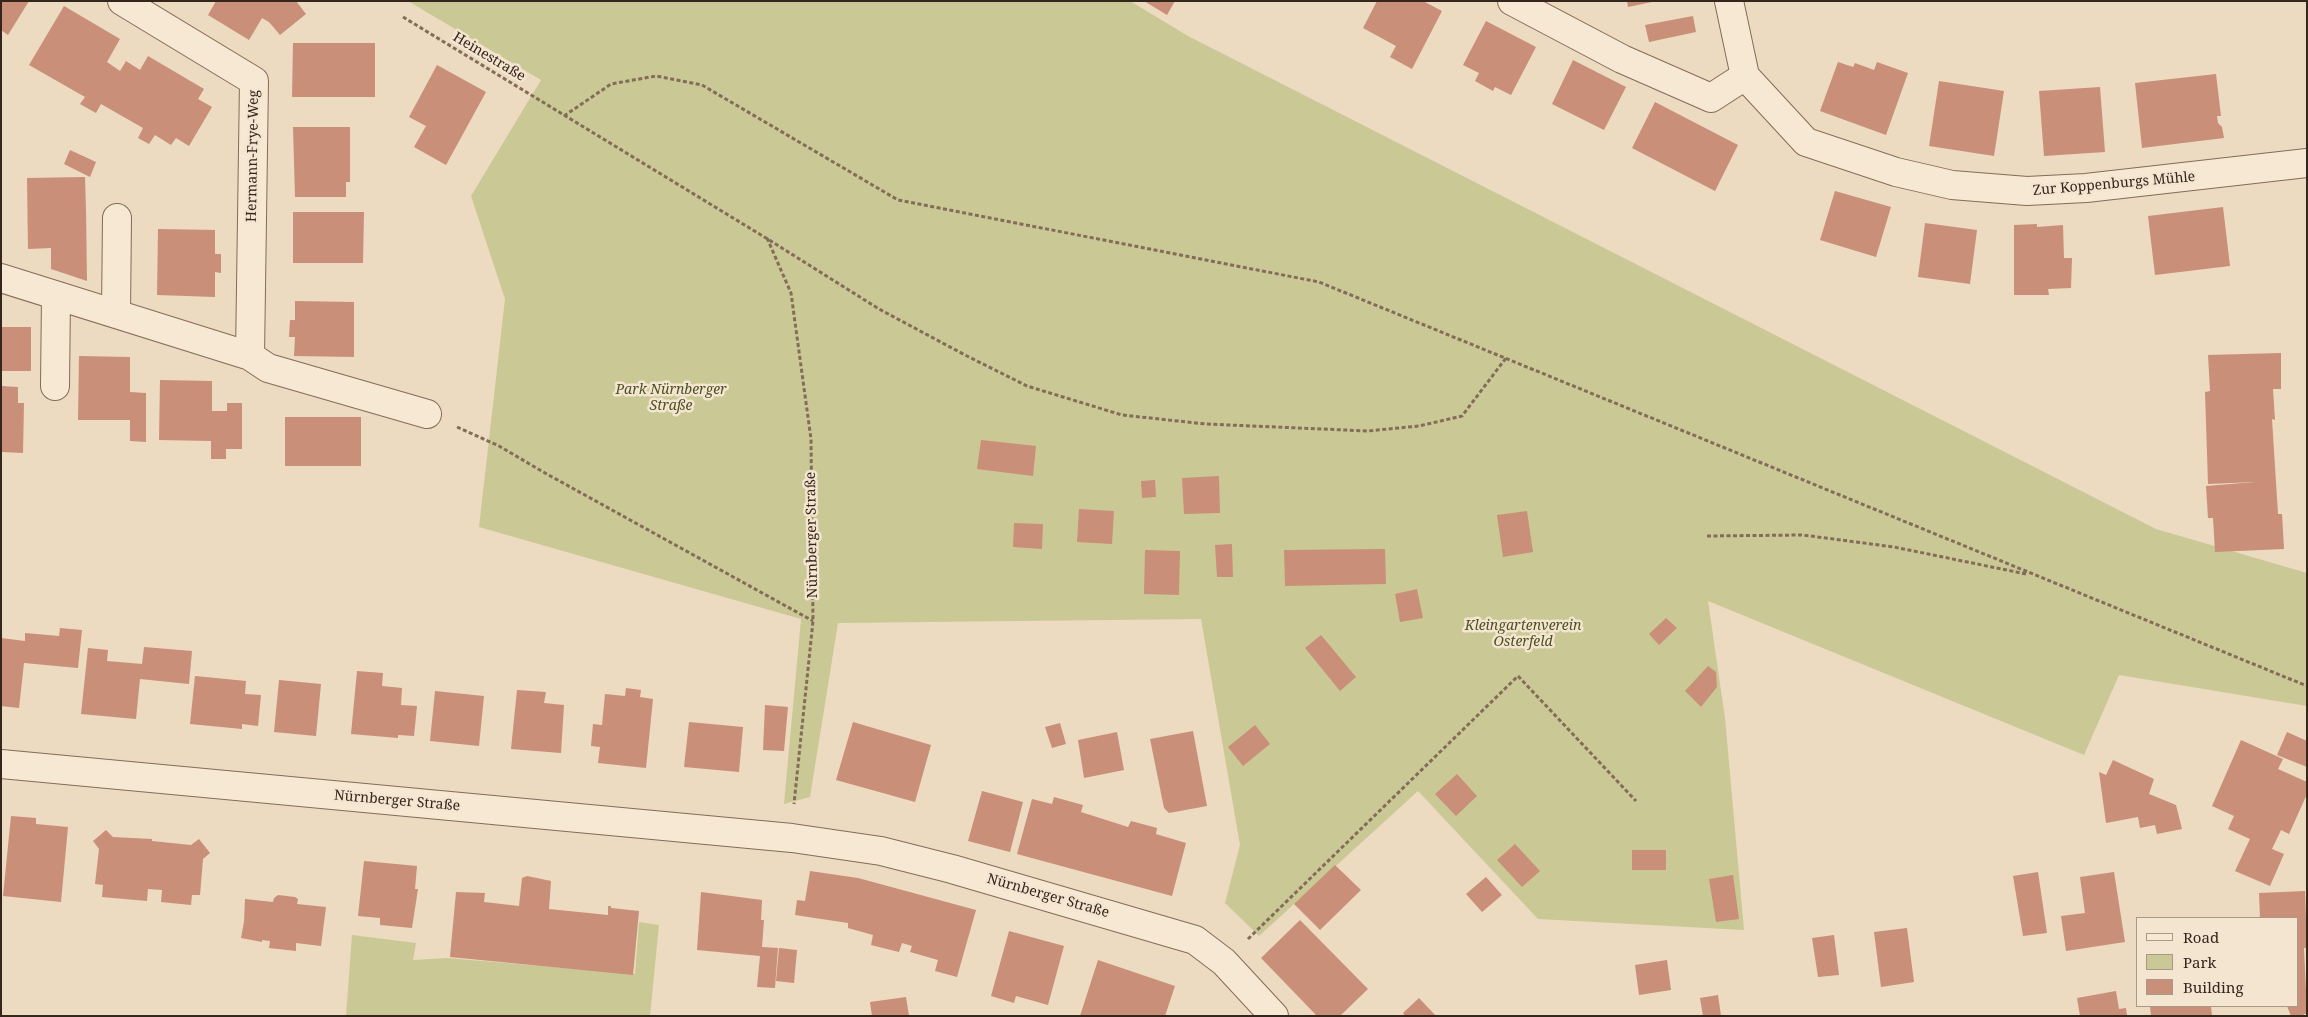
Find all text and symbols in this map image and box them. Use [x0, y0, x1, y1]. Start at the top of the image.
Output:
street label: Heinestraße [450, 29, 528, 85]
street label: Hermann-Frye-Weg [243, 90, 263, 222]
street label: Zur Koppenburgs Mühle [2032, 169, 2196, 199]
park label: Park Nürnberger Straße [615, 382, 727, 414]
street label: Nürnberger Straße [802, 472, 822, 598]
park label: Kleingartenverein Osterfeld [1465, 618, 1581, 650]
street label: Nürnberger Straße [333, 787, 461, 815]
street label: Nürnberger Straße [985, 871, 1111, 921]
legend [2136, 917, 2298, 1007]
text: Road [2183, 927, 2219, 947]
text: Park [2183, 952, 2216, 972]
text: Building [2183, 977, 2244, 997]

